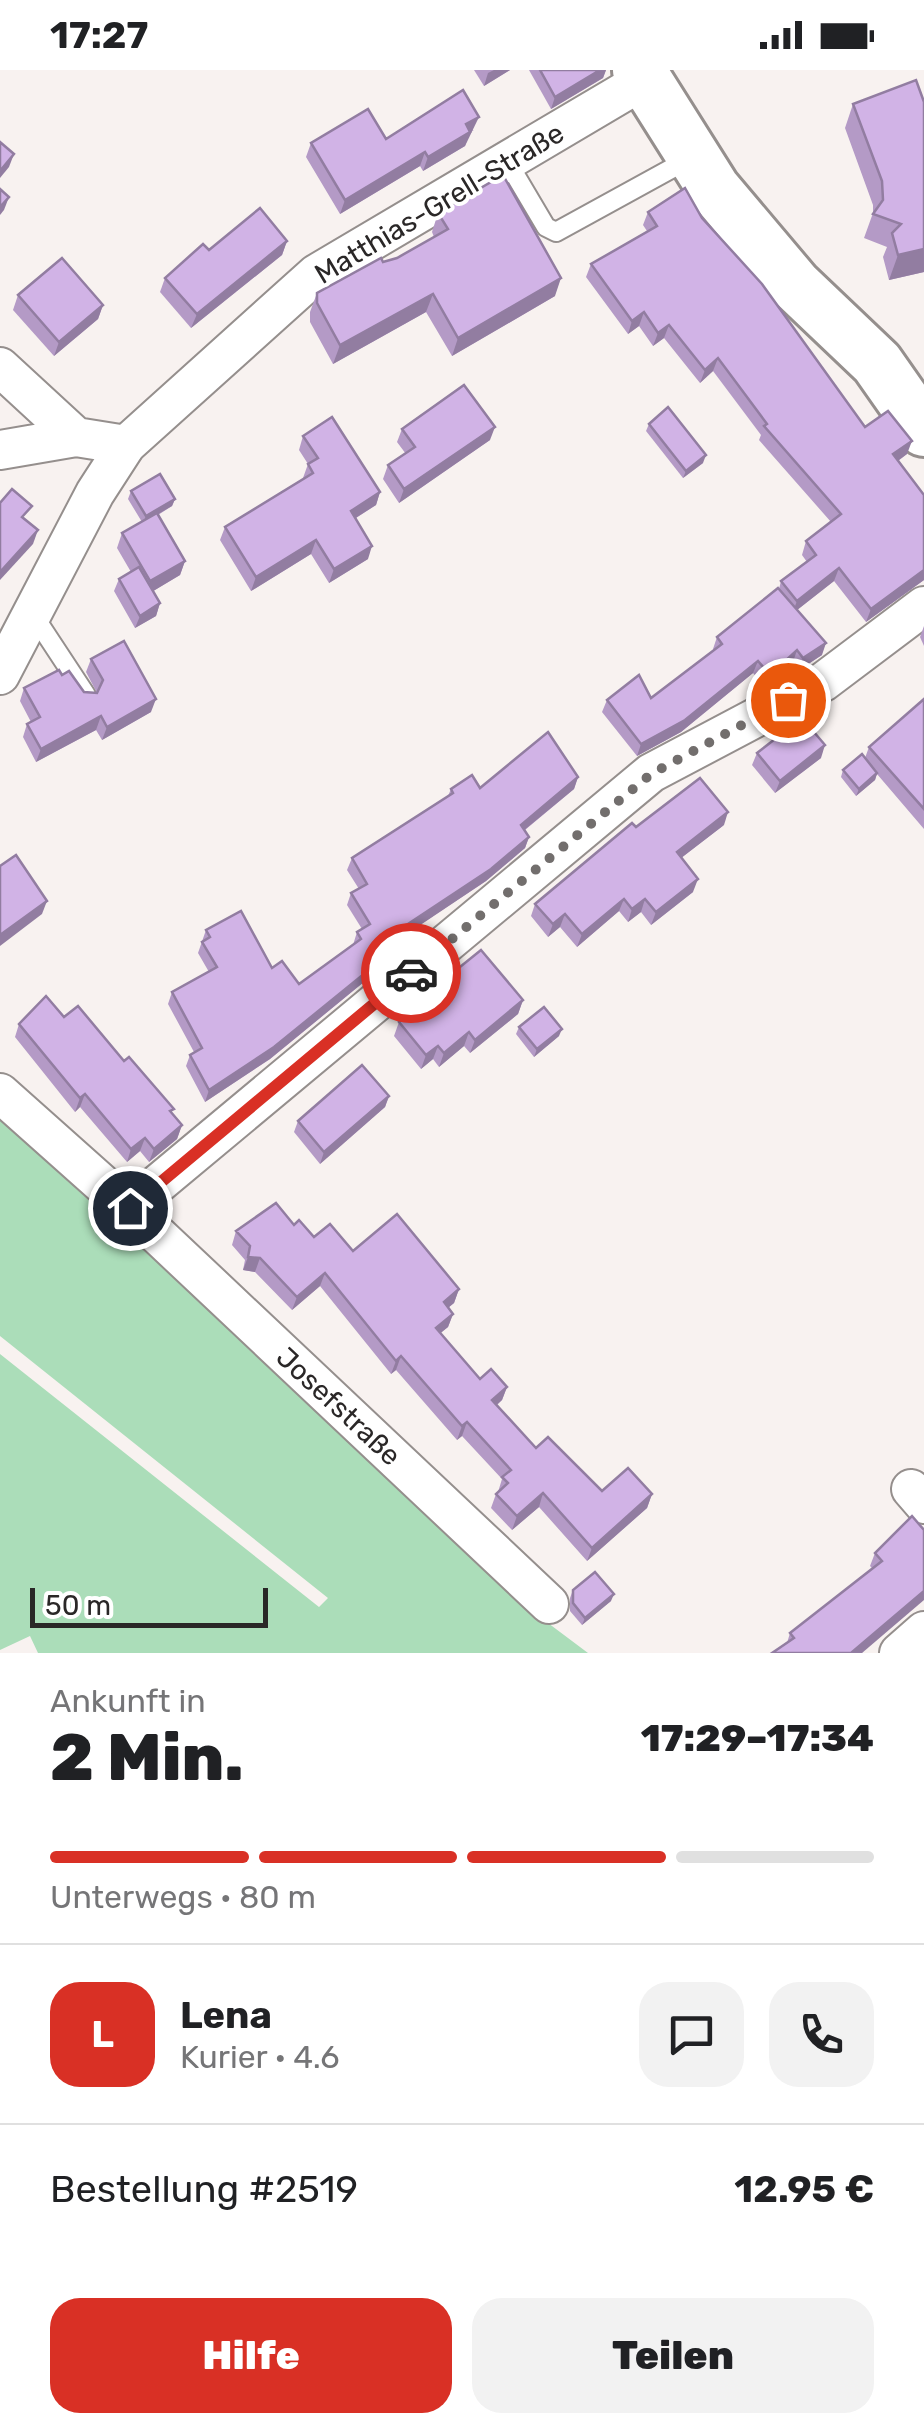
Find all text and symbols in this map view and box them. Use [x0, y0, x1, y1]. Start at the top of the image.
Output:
text: 17:27 [50, 12, 148, 58]
street label: Matthias-Grell-Straße [309, 116, 570, 291]
pin [746, 658, 831, 743]
icon: bag [761, 673, 816, 728]
courier [361, 923, 461, 1023]
icon: car [384, 946, 439, 1001]
pin [88, 1166, 173, 1251]
icon: home [103, 1181, 158, 1236]
street label: Josefstraße [270, 1341, 408, 1472]
scale bar [30, 1583, 268, 1628]
text: 50 m [45, 1589, 111, 1622]
text: Ankunft in [50, 1682, 206, 1720]
text: 17:29–17:34 [641, 1715, 874, 1761]
text: 2 Min. [50, 1719, 244, 1796]
text: Unterwegs · 80 m [50, 1878, 316, 1916]
button: chat [639, 1982, 744, 2087]
button: phone [769, 1982, 874, 2087]
text: Lena [180, 1992, 272, 2038]
text: L [91, 2011, 114, 2057]
text: Kurier · 4.6 [180, 2038, 340, 2076]
text: Bestellung #2519 [50, 2166, 358, 2212]
text: 12.95 € [734, 2166, 874, 2212]
button: Hilfe [50, 2298, 452, 2413]
button: Teilen [472, 2298, 874, 2413]

